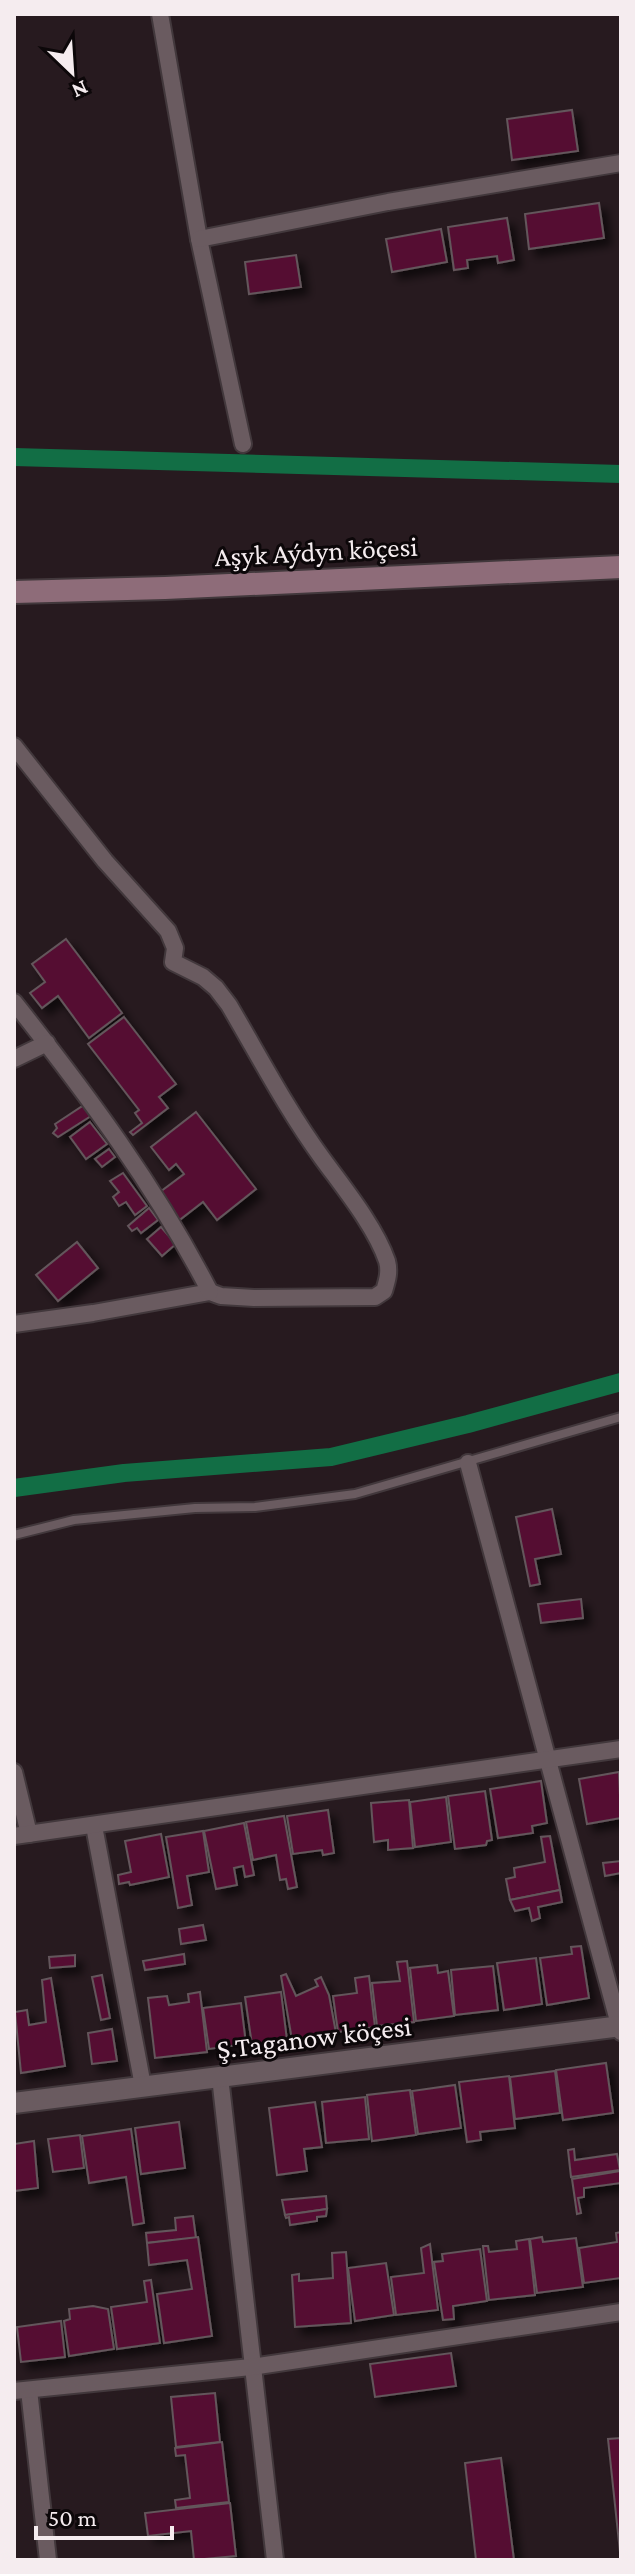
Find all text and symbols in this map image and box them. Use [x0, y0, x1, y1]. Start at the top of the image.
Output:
north arrow [32, 32, 112, 112]
text: N [68, 75, 92, 104]
street label: Aşyk Aýdyn köçesi [214, 531, 418, 572]
street label: Ş.Taganow köçesi [215, 2010, 413, 2065]
scale bar [36, 2490, 172, 2540]
text: 50 m [48, 2504, 97, 2531]

